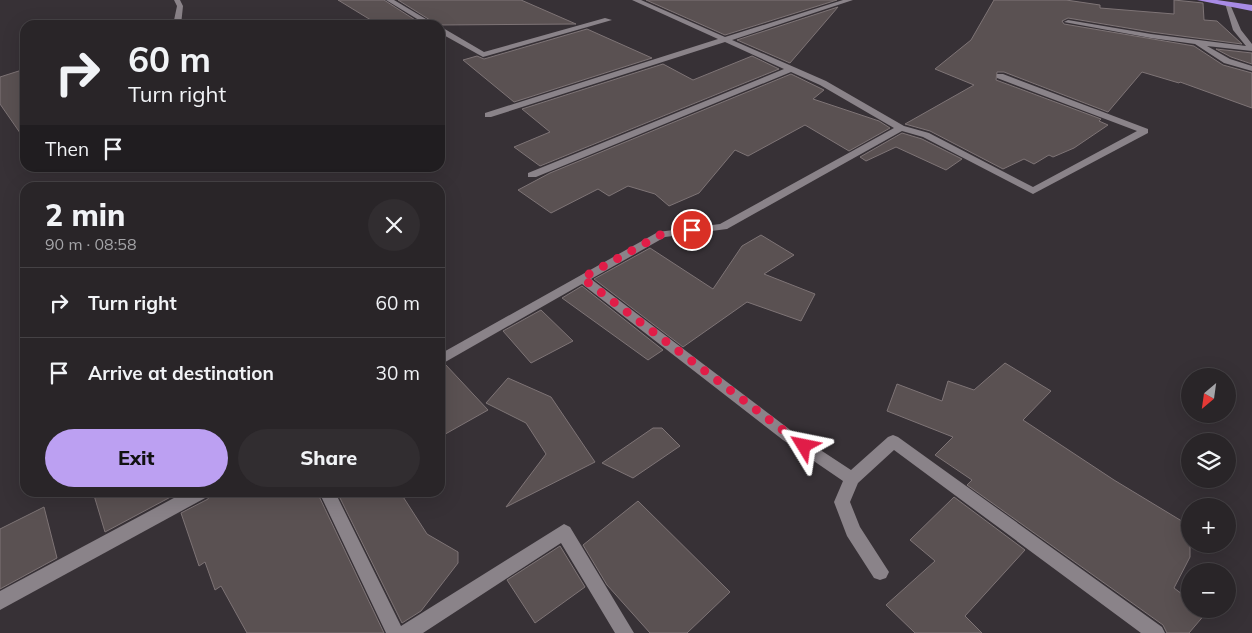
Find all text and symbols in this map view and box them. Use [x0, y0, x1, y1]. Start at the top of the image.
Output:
text: 60 m [128, 37, 211, 81]
icon: right [45, 40, 110, 105]
text: Turn right [128, 80, 226, 108]
icon: arrive [99, 135, 127, 163]
text: Then [45, 137, 89, 161]
text: 2 min [45, 196, 125, 234]
button: close [368, 199, 420, 251]
pin [671, 209, 713, 251]
icon: arrive [678, 216, 706, 244]
text: 90 m · 08:58 [45, 234, 137, 254]
icon: right [45, 289, 73, 317]
text: Turn right [88, 291, 177, 315]
text: 60 m [376, 291, 420, 315]
icon: arrive [45, 359, 73, 387]
text: Arrive at destination [88, 361, 274, 385]
text: 30 m [376, 361, 420, 385]
north arrow [1181, 368, 1236, 422]
map controls [1181, 368, 1236, 618]
position arrow [777, 419, 829, 471]
button: Exit [45, 429, 228, 487]
button: Share [238, 429, 420, 487]
button: layers [1181, 433, 1236, 488]
button: + [1181, 498, 1236, 553]
button: − [1181, 563, 1236, 618]

